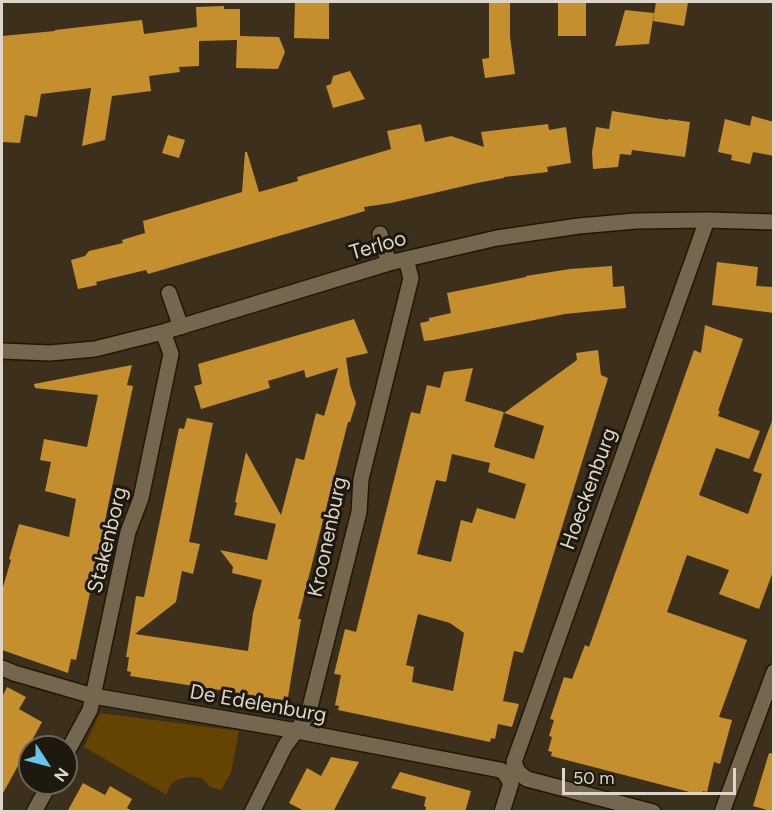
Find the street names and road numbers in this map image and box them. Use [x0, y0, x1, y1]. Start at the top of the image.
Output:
street label: Terloo [347, 226, 409, 266]
street label: Hoeckenburg [555, 425, 623, 553]
street label: Kroonenburg [303, 474, 353, 600]
street label: Stakenborg [83, 484, 133, 596]
street label: De Edelenburg [188, 680, 328, 728]

